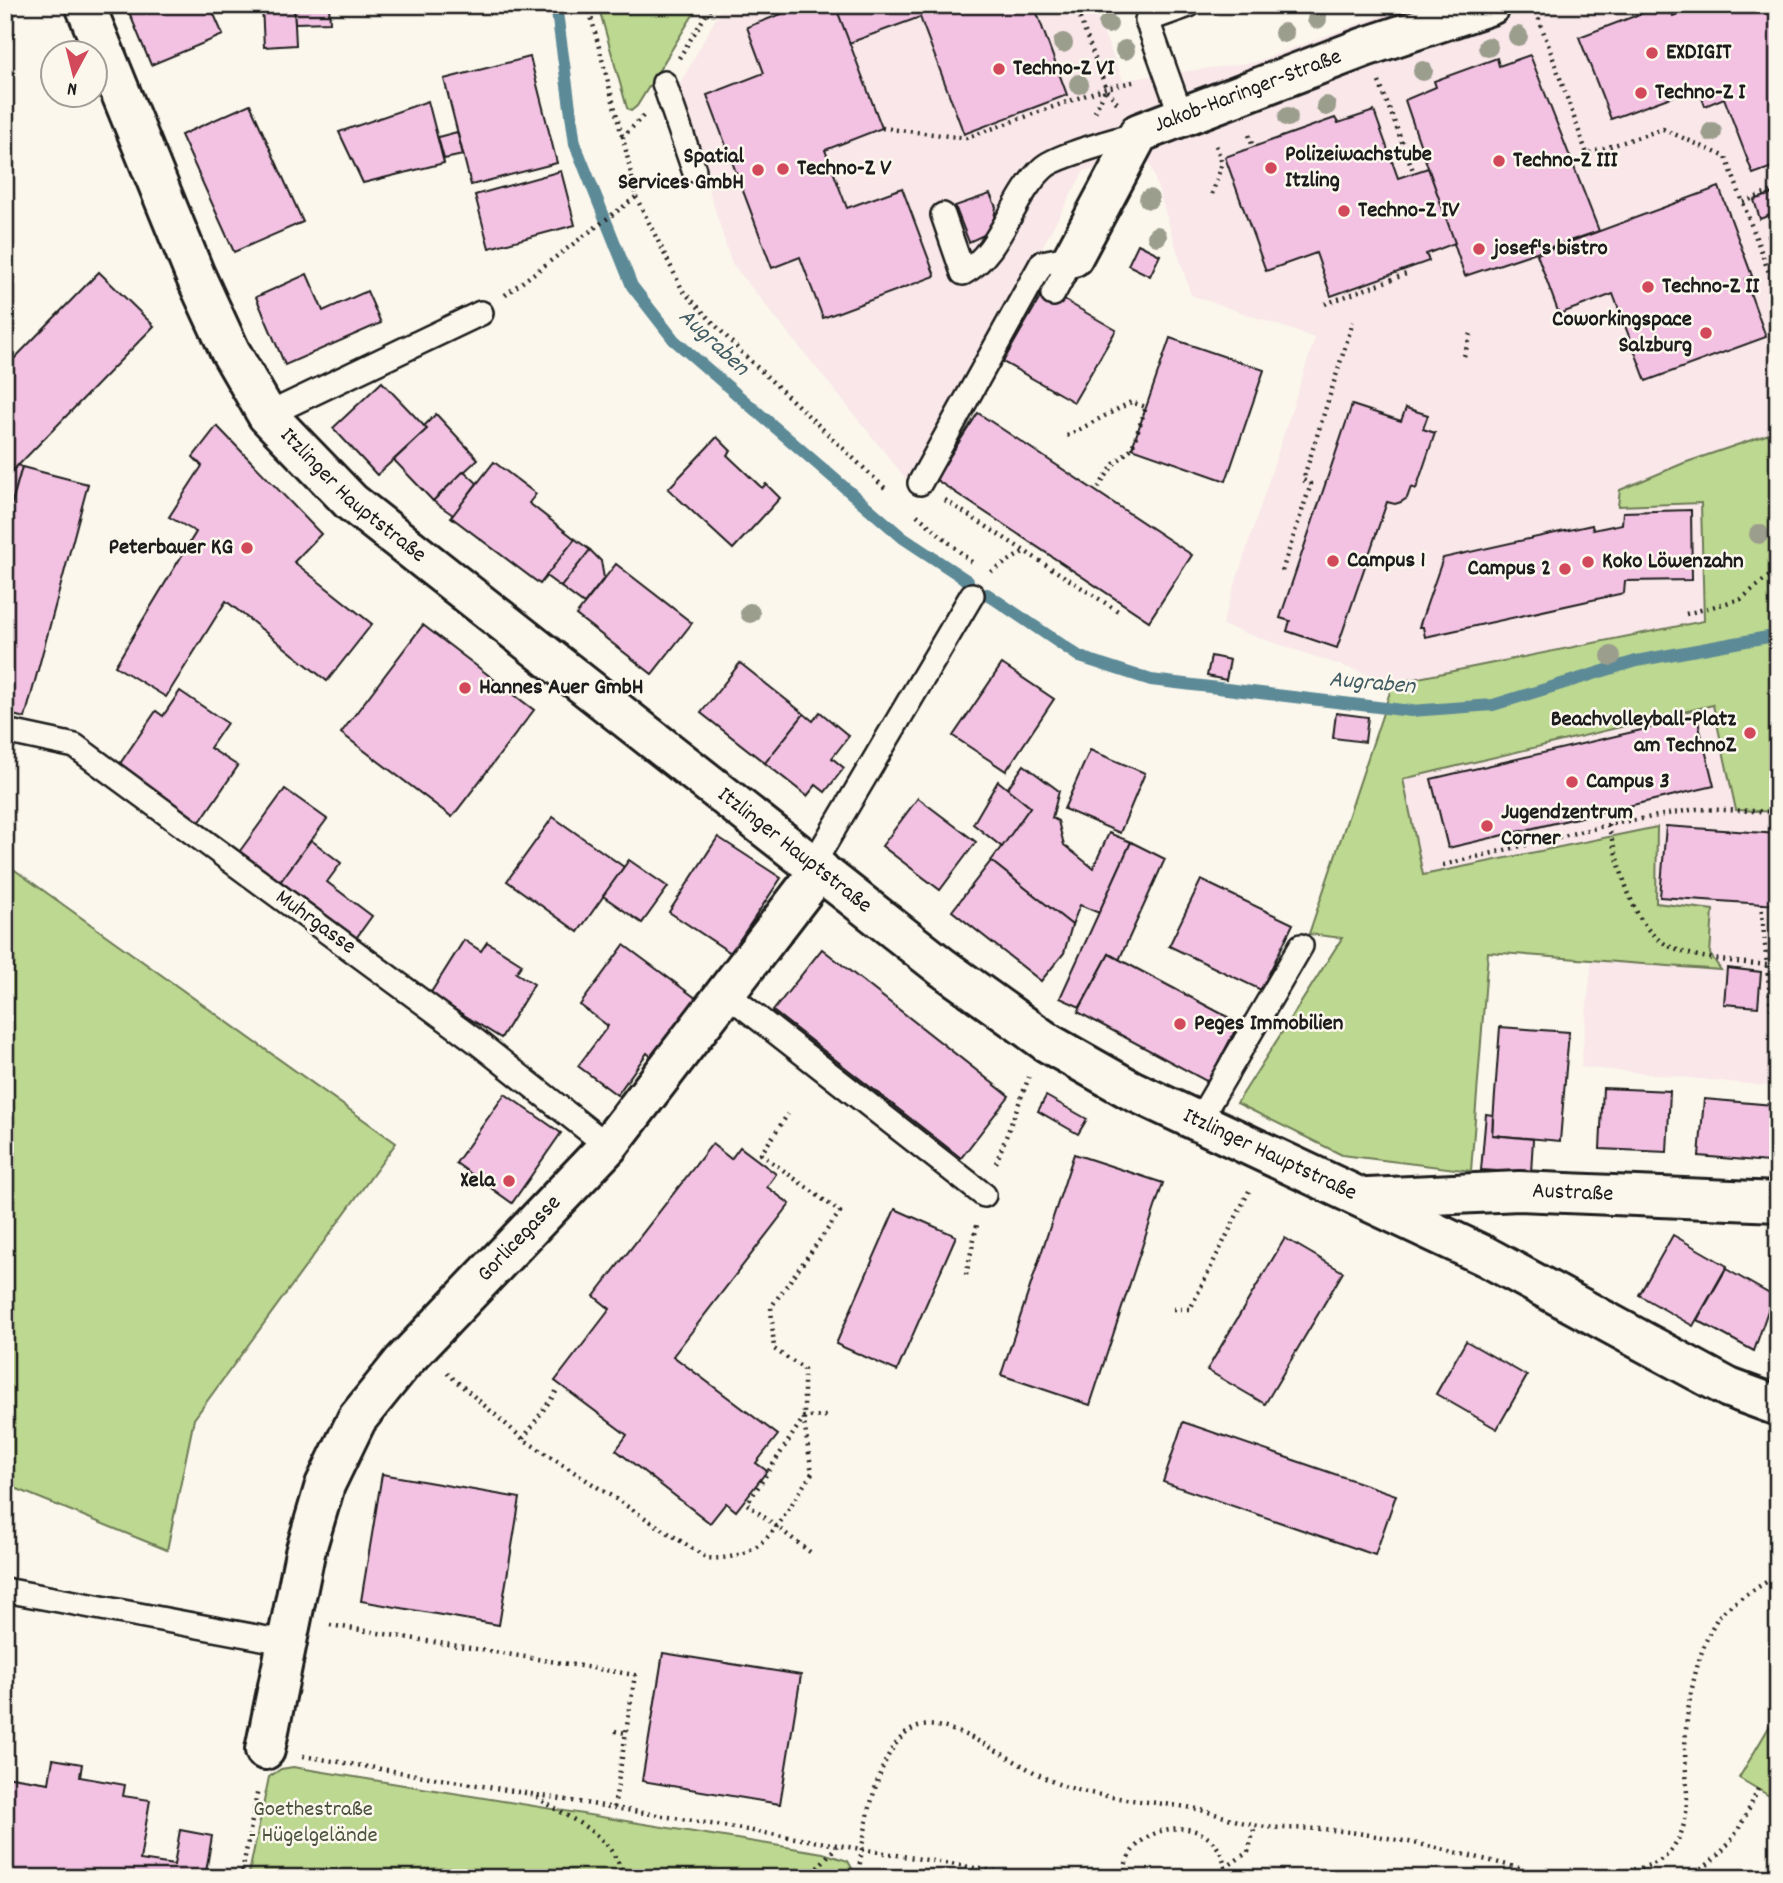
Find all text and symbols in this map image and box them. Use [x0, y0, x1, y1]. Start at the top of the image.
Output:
place label: EXDIGIT [1666, 37, 1732, 70]
north arrow [38, 38, 108, 108]
street label: Jakob-Haringer-Straße [1149, 41, 1346, 142]
marker: EXDIGIT [1644, 45, 1660, 61]
place label: Techno-Z VI [1013, 53, 1115, 86]
marker: Techno-Z VI [991, 61, 1007, 77]
text: N [66, 73, 79, 101]
place label: Techno-Z I [1655, 77, 1746, 110]
marker: Techno-Z I [1633, 85, 1649, 101]
place label: Polizeiwachstube Itzling [1285, 139, 1432, 198]
place label: Spatial Services GmbH [618, 141, 745, 200]
place label: Techno-Z III [1513, 145, 1618, 178]
place label: Techno-Z V [797, 153, 892, 186]
marker: Techno-Z III [1491, 153, 1507, 169]
marker: Polizeiwachstube Itzling [1263, 160, 1279, 176]
marker: Techno-Z V [775, 161, 791, 177]
marker: Spatial Services GmbH [750, 162, 766, 178]
place label: Techno-Z IV [1358, 195, 1460, 228]
marker: Techno-Z IV [1336, 203, 1352, 219]
place label: josef's bistro [1490, 233, 1608, 266]
marker: josef's bistro [1471, 241, 1487, 257]
place label: Techno-Z II [1662, 271, 1760, 304]
marker: Techno-Z II [1640, 279, 1656, 295]
water label: Augraben [670, 301, 757, 385]
place label: Coworkingspace Salzburg [1552, 304, 1692, 363]
marker: Coworkingspace Salzburg [1698, 325, 1714, 341]
street label: Itzlinger Hauptstraße [271, 420, 433, 571]
place label: Peterbauer KG [108, 532, 233, 565]
marker: Peterbauer KG [239, 540, 255, 556]
place label: Campus 1 [1347, 545, 1425, 578]
place label: Koko Löwenzahn [1602, 546, 1744, 579]
marker: Campus 1 [1325, 553, 1341, 569]
place label: Campus 2 [1468, 553, 1551, 586]
marker: Koko Löwenzahn [1580, 554, 1596, 570]
marker: Campus 2 [1557, 561, 1573, 577]
water label: Augraben [1328, 663, 1417, 705]
place label: Hannes Auer GmbH [479, 672, 643, 705]
marker: Hannes Auer GmbH [457, 680, 473, 696]
place label: Beachvolleyball-Platz am TechnoZ [1551, 704, 1737, 763]
marker: Beachvolleyball-Platz am TechnoZ [1742, 725, 1758, 741]
place label: Campus 3 [1586, 766, 1670, 799]
marker: Campus 3 [1564, 774, 1580, 790]
street label: Itzlinger Hauptstraße [710, 779, 879, 922]
place label: Jugendzentrum Corner [1501, 797, 1633, 856]
marker: Jugendzentrum Corner [1479, 818, 1495, 834]
street label: Muhrgasse [268, 882, 362, 964]
place label: Peges Immobilien [1194, 1008, 1344, 1041]
marker: Peges Immobilien [1172, 1016, 1188, 1032]
street label: Itzlinger Hauptstraße [1177, 1100, 1362, 1210]
place label: Xela [461, 1165, 496, 1198]
marker: Xela [501, 1173, 517, 1189]
street label: Austraße [1532, 1175, 1614, 1211]
street label: Gorlicegasse [470, 1188, 569, 1290]
park label: Goethestraße - Hügelgelände [248, 1794, 378, 1853]

